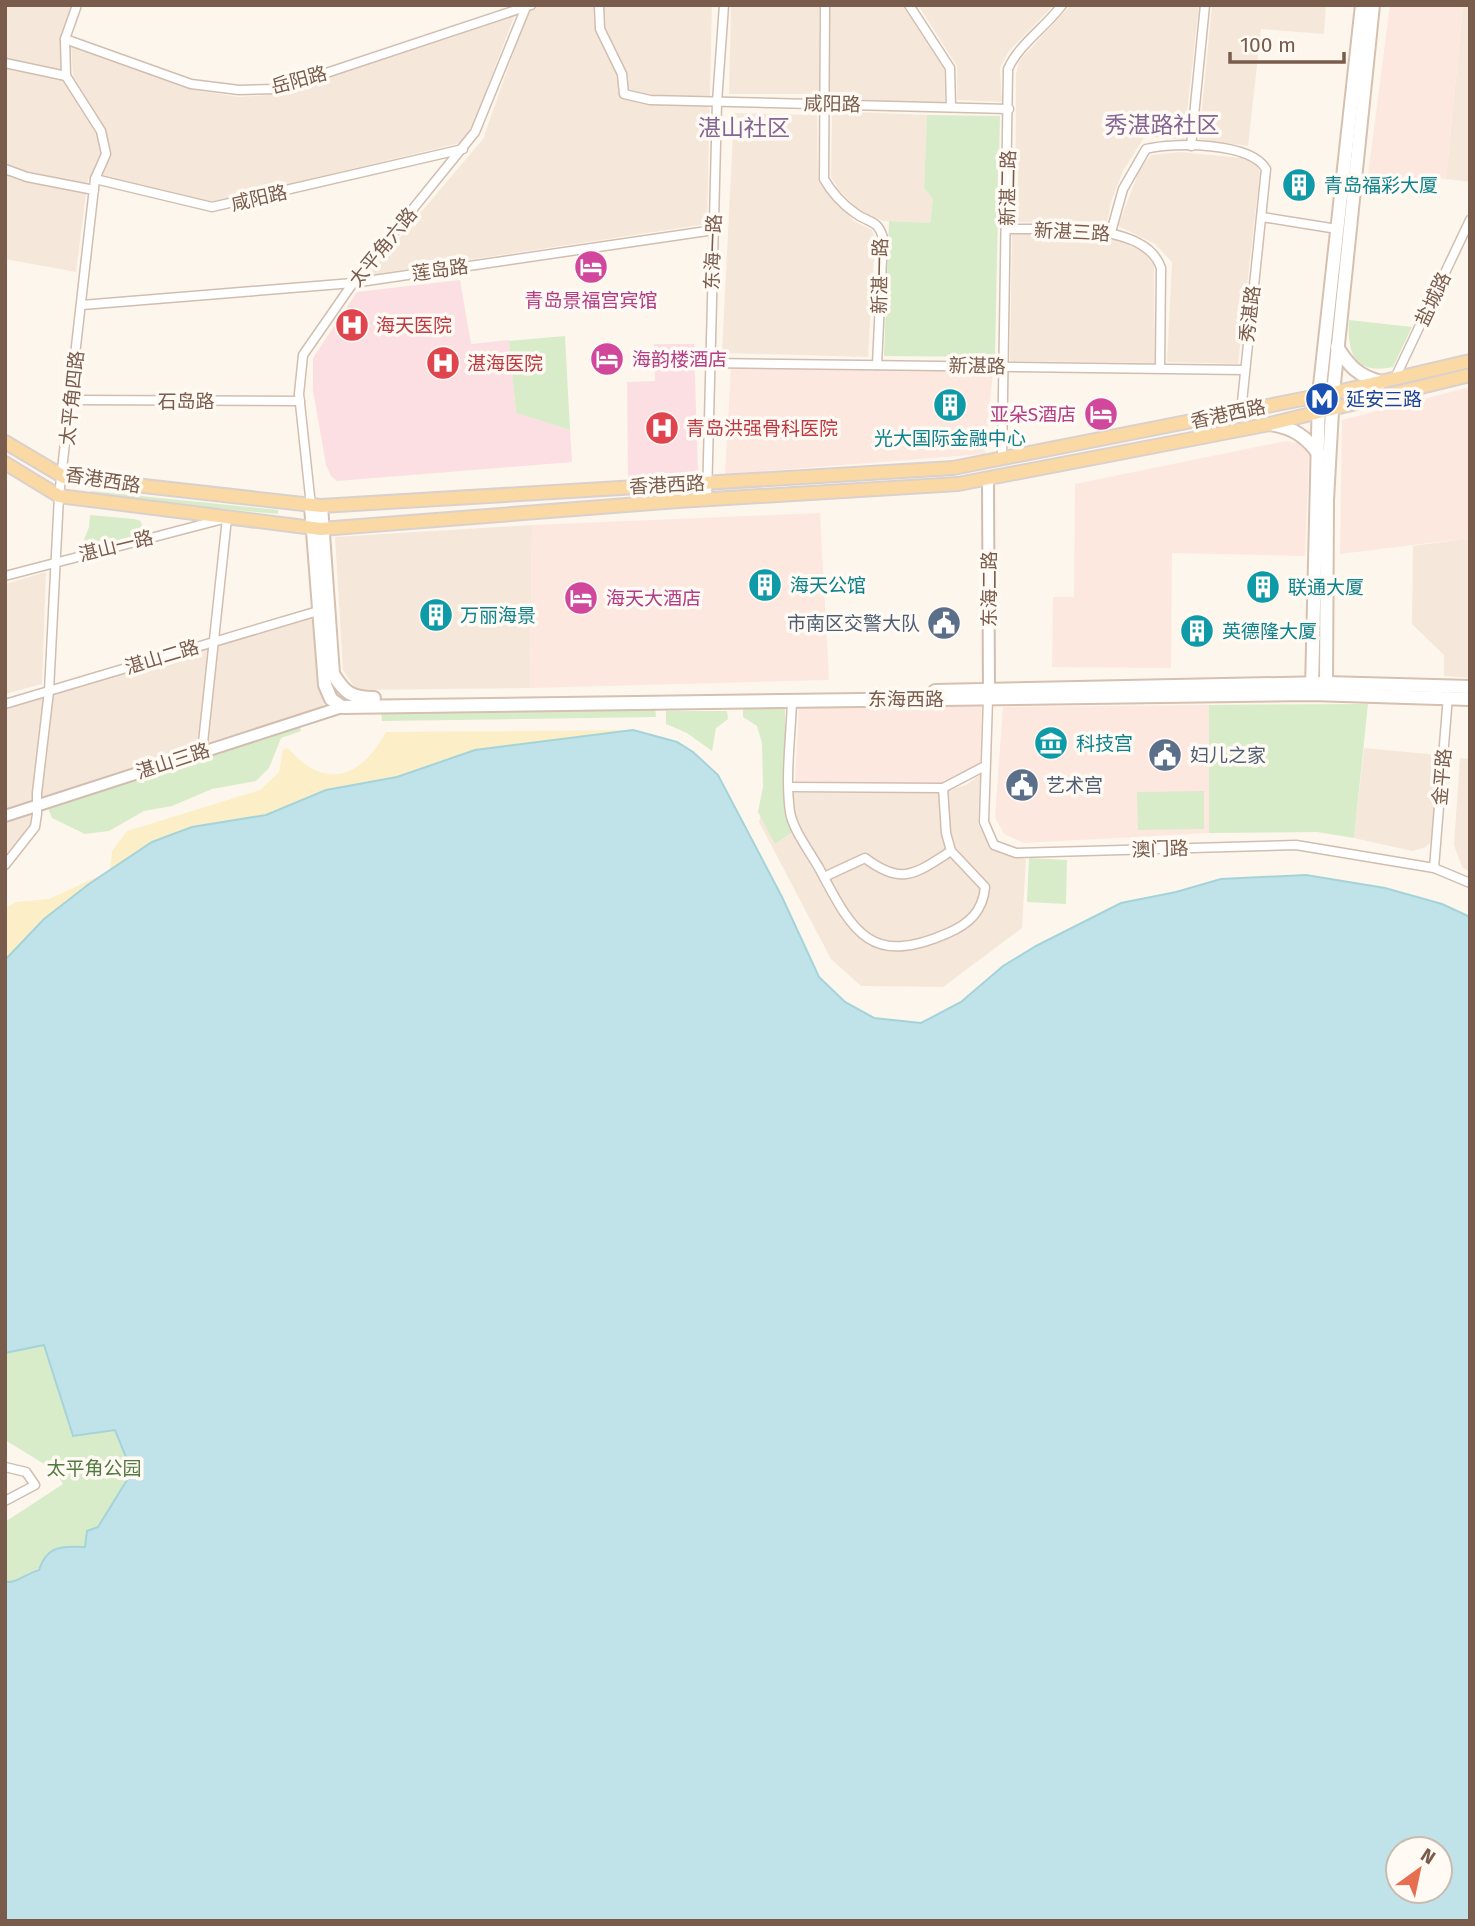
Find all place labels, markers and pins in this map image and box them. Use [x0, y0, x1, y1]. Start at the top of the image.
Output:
building icon: 青岛福彩大厦 [1280, 166, 1318, 204]
place label: 青岛福彩大厦 [1324, 174, 1438, 197]
hotel icon: 青岛景福宫宾馆 [572, 248, 610, 286]
place label: 青岛景福宫宾馆 [524, 289, 658, 312]
hospital icon: 海天医院 [333, 306, 371, 344]
place label: 海天医院 [376, 314, 452, 337]
hotel icon: 海韵楼酒店 [588, 340, 626, 378]
hospital icon: 湛海医院 [424, 344, 462, 382]
place label: 海韵楼酒店 [632, 348, 727, 371]
place label: 湛海医院 [467, 352, 543, 375]
metro station icon: 延安三路 [1303, 380, 1341, 418]
building icon: 光大国际金融中心 [931, 386, 969, 424]
place label: 延安三路 [1346, 388, 1422, 411]
hotel icon: 亚朵S酒店 [1082, 395, 1120, 433]
place label: 亚朵S酒店 [990, 403, 1076, 426]
hospital icon: 青岛洪强骨科医院 [643, 409, 681, 447]
place label: 青岛洪强骨科医院 [686, 417, 838, 440]
place label: 光大国际金融中心 [874, 427, 1026, 450]
building icon: 海天公馆 [746, 566, 784, 604]
building icon: 联通大厦 [1244, 568, 1282, 606]
place label: 海天公馆 [790, 574, 866, 597]
place label: 联通大厦 [1288, 576, 1364, 599]
hotel icon: 海天大酒店 [562, 579, 600, 617]
place label: 海天大酒店 [606, 587, 701, 610]
building icon: 万丽海景 [417, 596, 455, 634]
place label: 万丽海景 [460, 604, 536, 627]
public building icon: 市南区交警大队 [925, 604, 963, 642]
place label: 市南区交警大队 [787, 612, 920, 635]
building icon: 英德隆大厦 [1178, 612, 1216, 650]
place label: 英德隆大厦 [1222, 620, 1317, 643]
museum icon: 科技宫 [1032, 724, 1070, 762]
place label: 科技宫 [1076, 732, 1133, 755]
public building icon: 妇儿之家 [1146, 736, 1184, 774]
place label: 妇儿之家 [1190, 744, 1266, 767]
public building icon: 艺术宫 [1003, 766, 1041, 804]
place label: 艺术宫 [1046, 774, 1103, 797]

